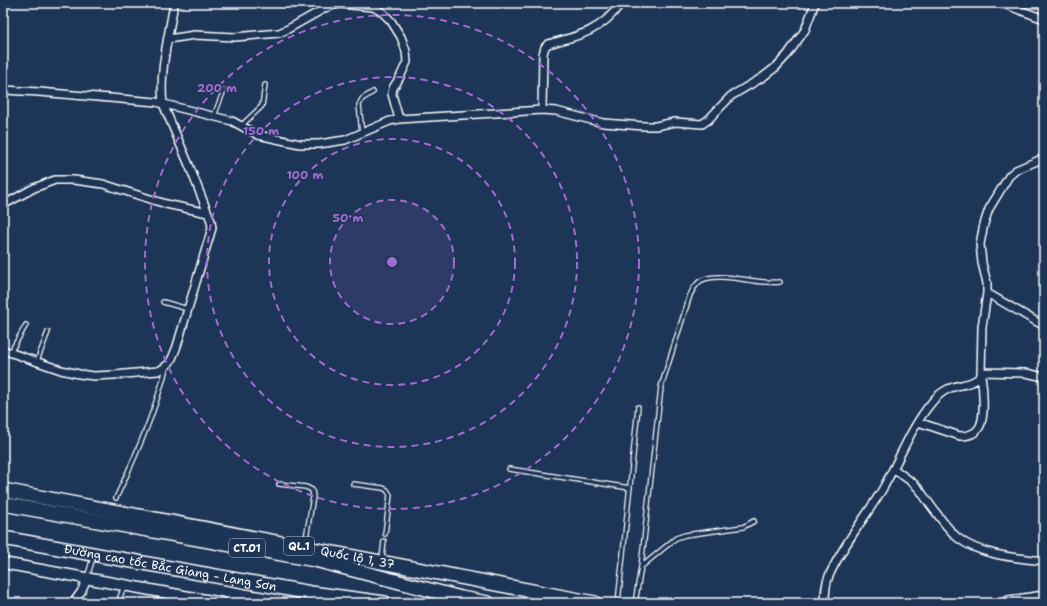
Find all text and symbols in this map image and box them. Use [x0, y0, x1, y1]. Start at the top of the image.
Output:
text: 200 m [197, 80, 237, 96]
text: 150 m [243, 123, 279, 139]
text: 100 m [287, 167, 324, 183]
text: 50 m [333, 210, 364, 226]
centre of rings [385, 255, 399, 269]
road number: QL.1 [284, 537, 314, 555]
road number: CT.01 [229, 539, 265, 557]
street label: Đường cao tốc Bắc Giang - Lạng Sơn [63, 541, 278, 595]
street label: Quốc lộ 1, 37 [319, 543, 396, 573]

